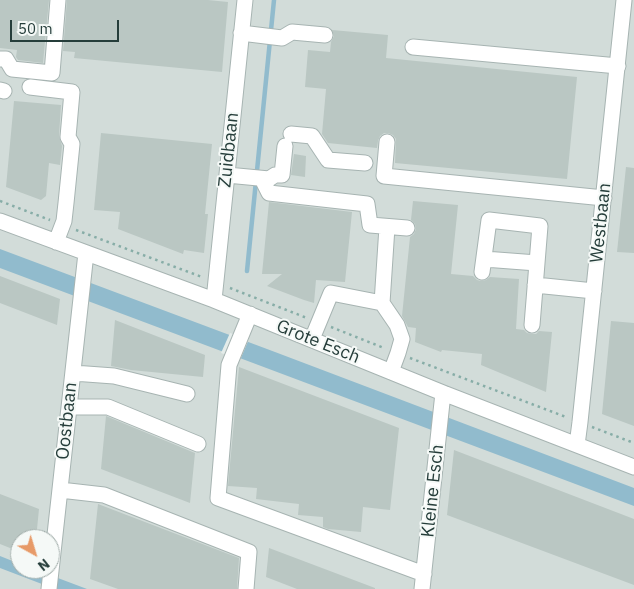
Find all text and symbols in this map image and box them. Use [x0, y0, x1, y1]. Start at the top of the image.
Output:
scale bar [12, 10, 121, 42]
text: 50 m [18, 19, 53, 38]
street label: Zuidbaan [214, 111, 244, 189]
street label: Westbaan [586, 182, 616, 264]
street label: Grote Esch [273, 315, 363, 369]
street label: Oostbaan [52, 381, 82, 461]
street label: Kleine Esch [417, 443, 449, 539]
north arrow [10, 529, 60, 579]
text: N [34, 555, 53, 575]

